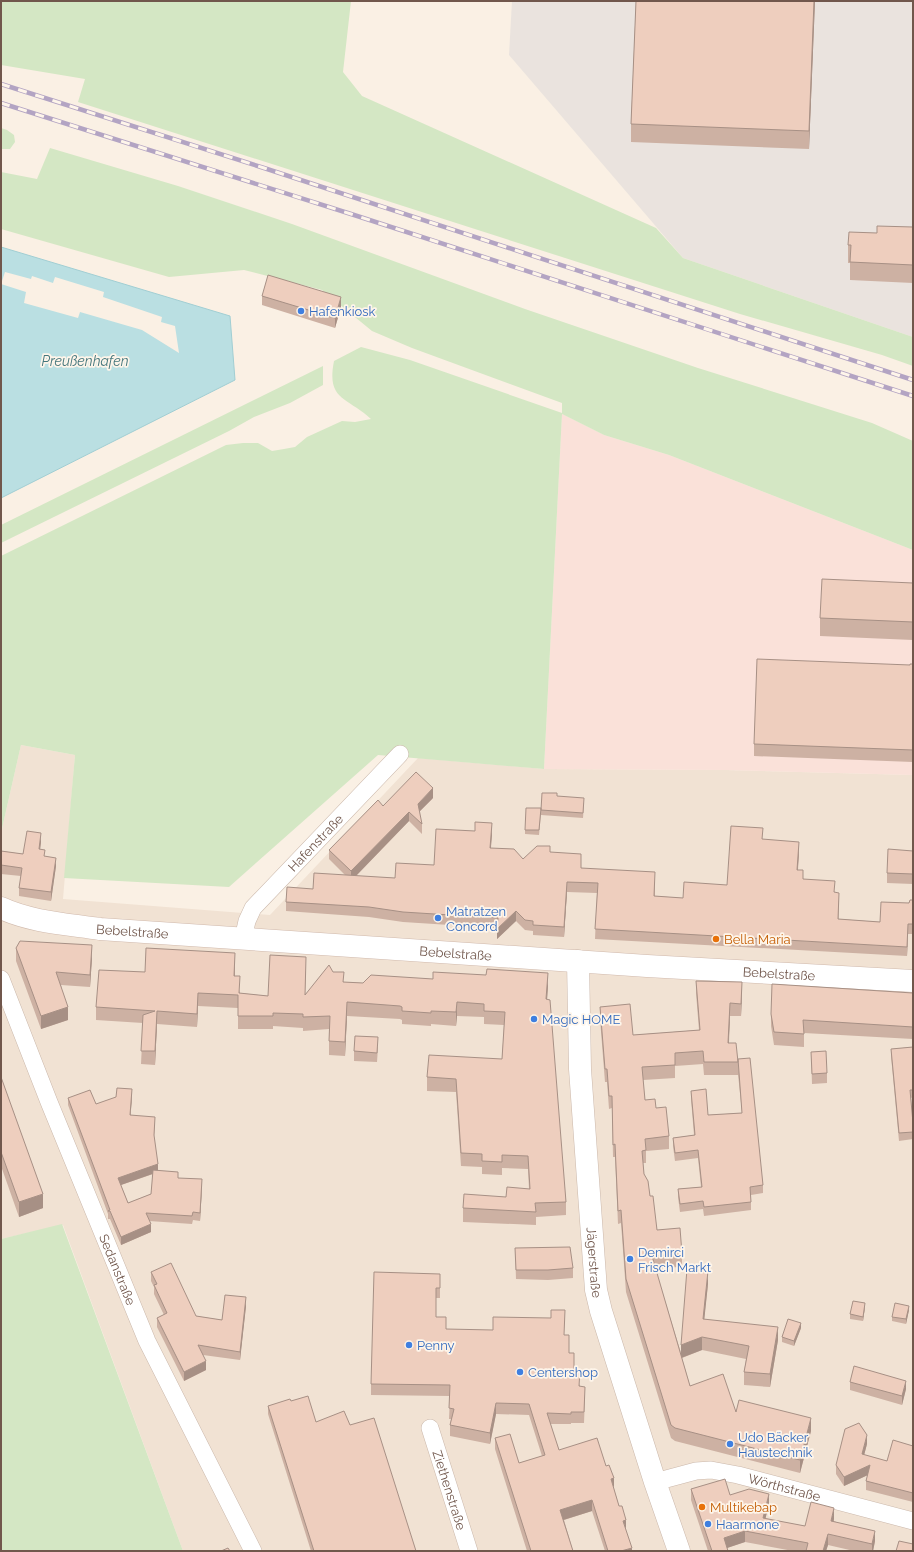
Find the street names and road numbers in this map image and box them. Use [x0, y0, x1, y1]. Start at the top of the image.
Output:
street label: Hafenstraße [285, 811, 347, 875]
street label: Bebelstraße [96, 922, 169, 942]
street label: Bebelstraße [419, 944, 493, 964]
street label: Bebelstraße [742, 964, 816, 983]
street label: Jägerstraße [583, 1227, 605, 1300]
street label: Sedanstraße [96, 1232, 139, 1308]
street label: Ziethenstraße [429, 1448, 469, 1532]
street label: Wörthstraße [747, 1471, 822, 1504]

